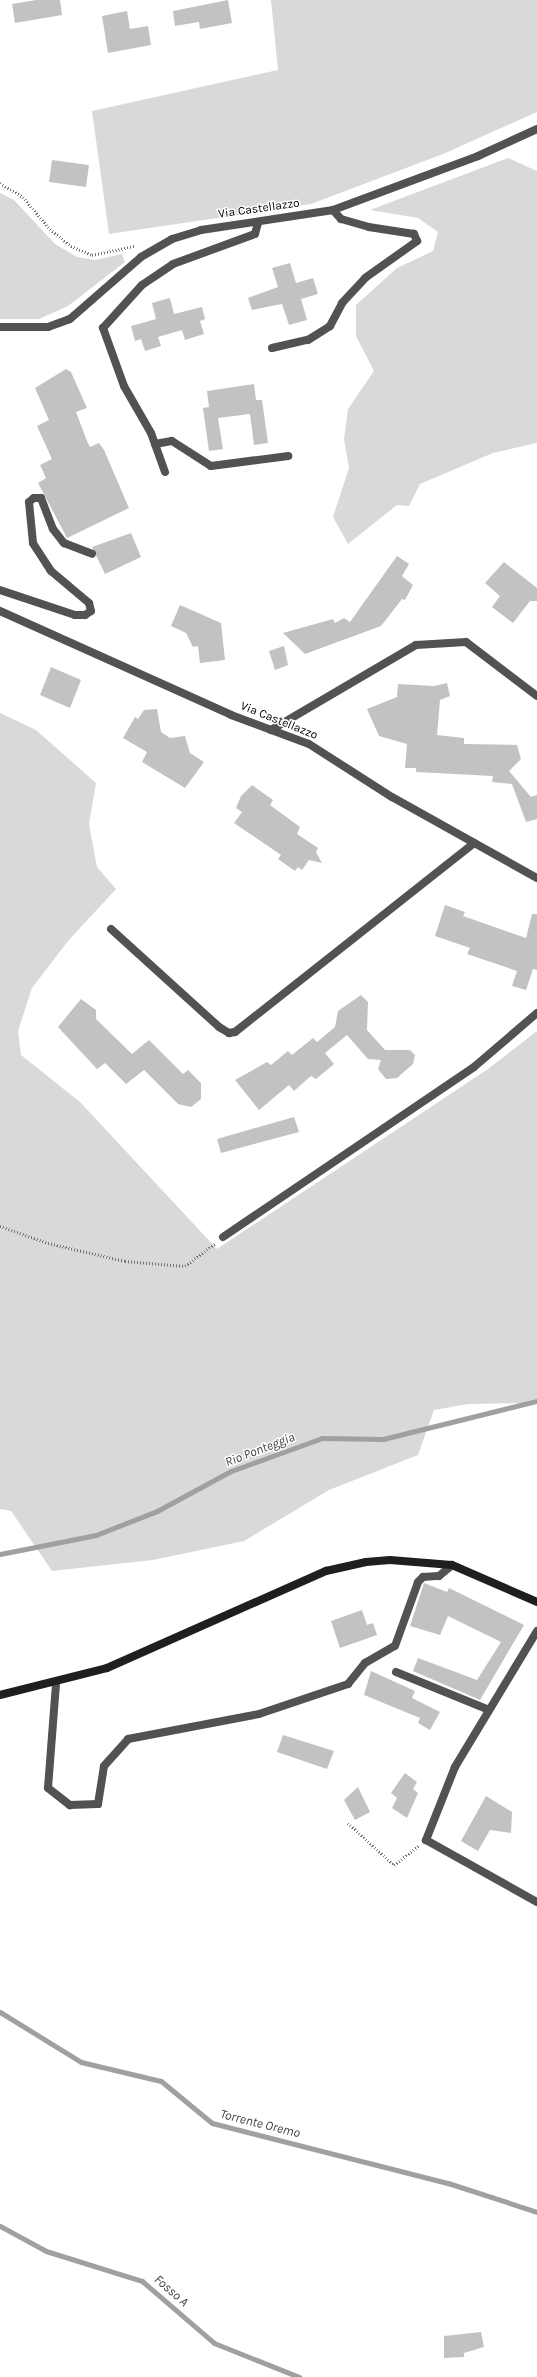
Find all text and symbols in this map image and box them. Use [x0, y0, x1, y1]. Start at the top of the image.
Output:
street label: Via Castellazzo [217, 196, 301, 222]
street label: Via Castellazzo [238, 699, 320, 743]
water label: Rio Ponteggia [223, 1430, 297, 1470]
water label: Torrente Oremo [218, 2107, 302, 2141]
water label: Fosso A [151, 2272, 191, 2310]

